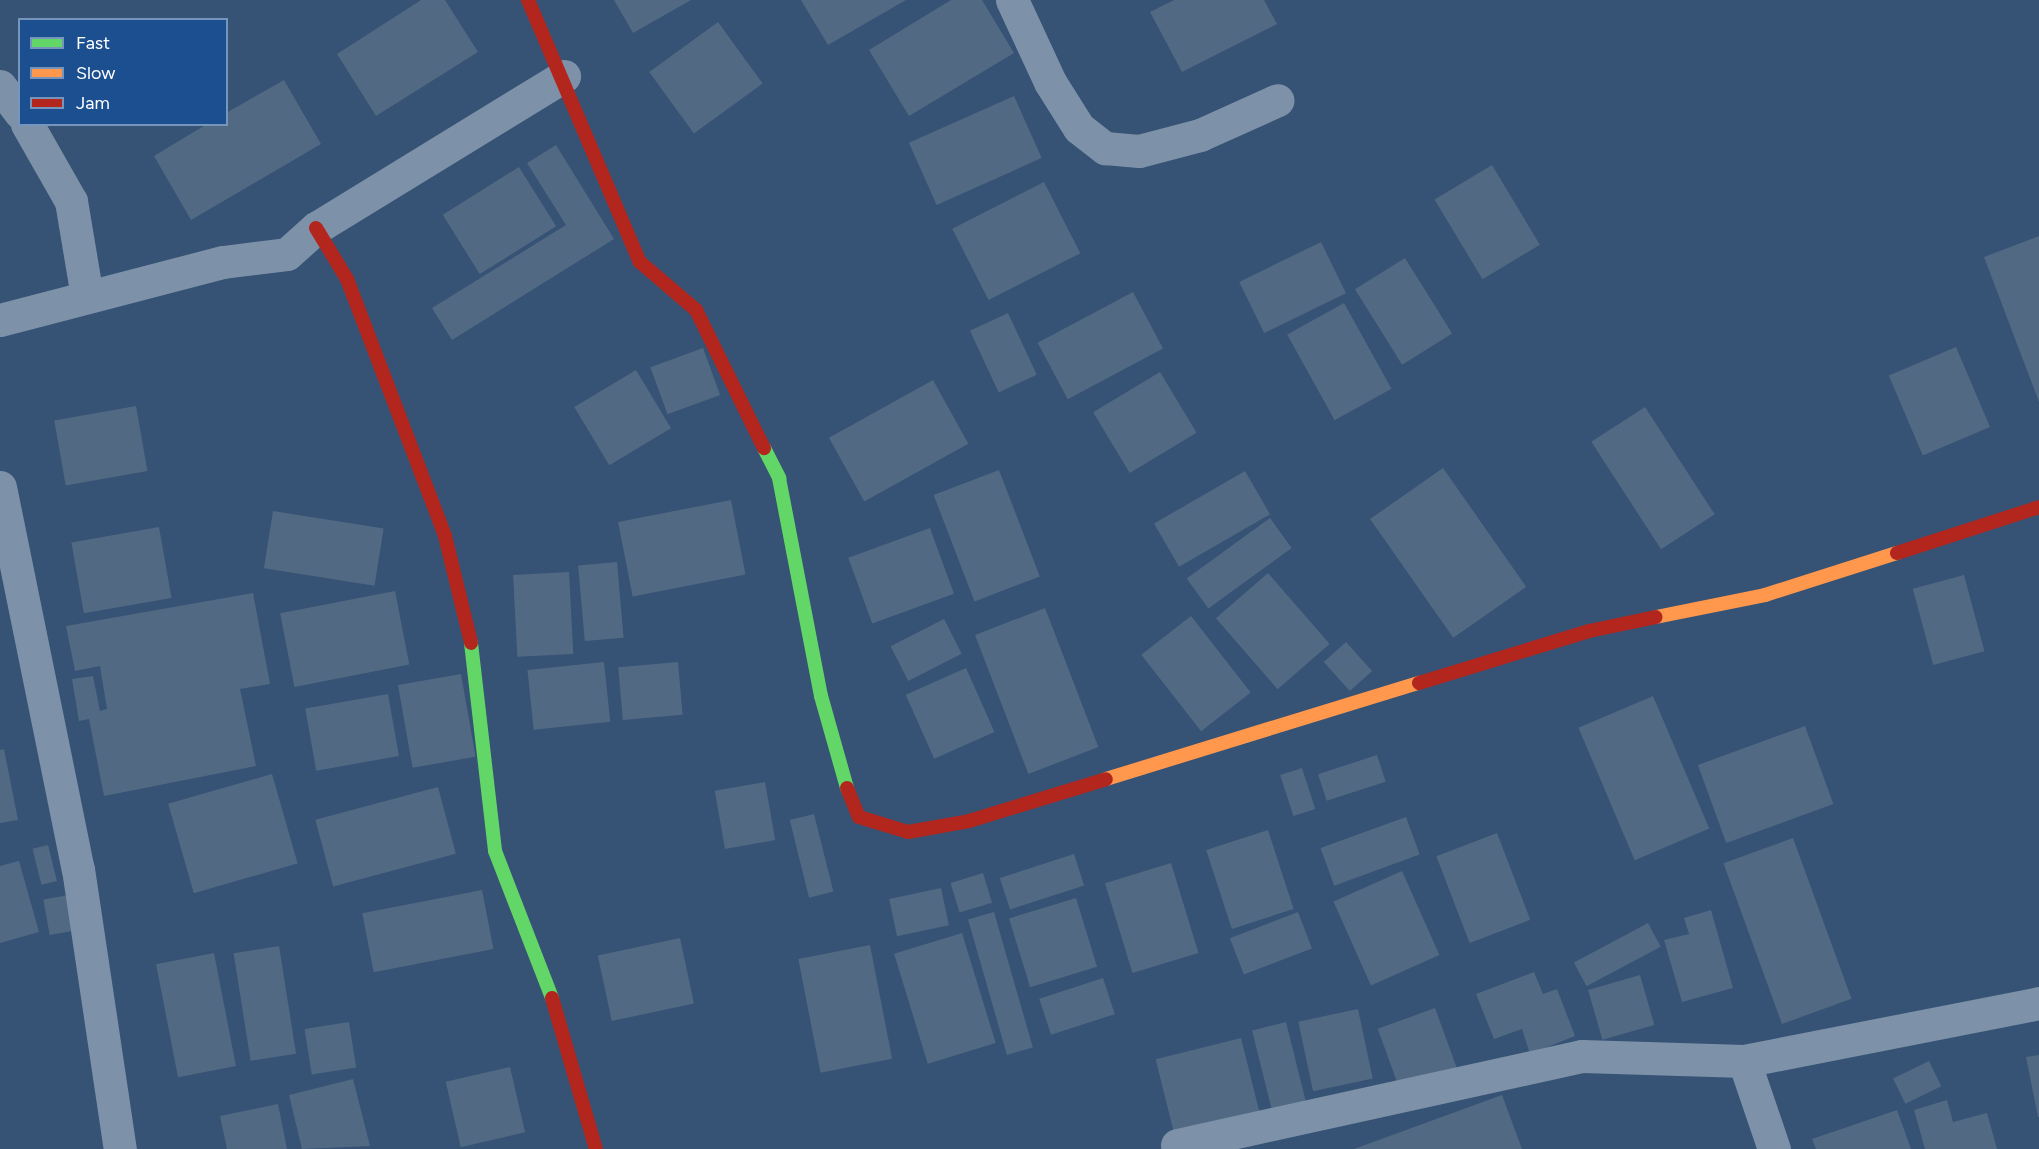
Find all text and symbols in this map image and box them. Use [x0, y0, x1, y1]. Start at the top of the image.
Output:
legend [18, 18, 228, 126]
text: Fast [76, 32, 110, 54]
text: Slow [76, 62, 115, 84]
text: Jam [76, 92, 110, 114]

